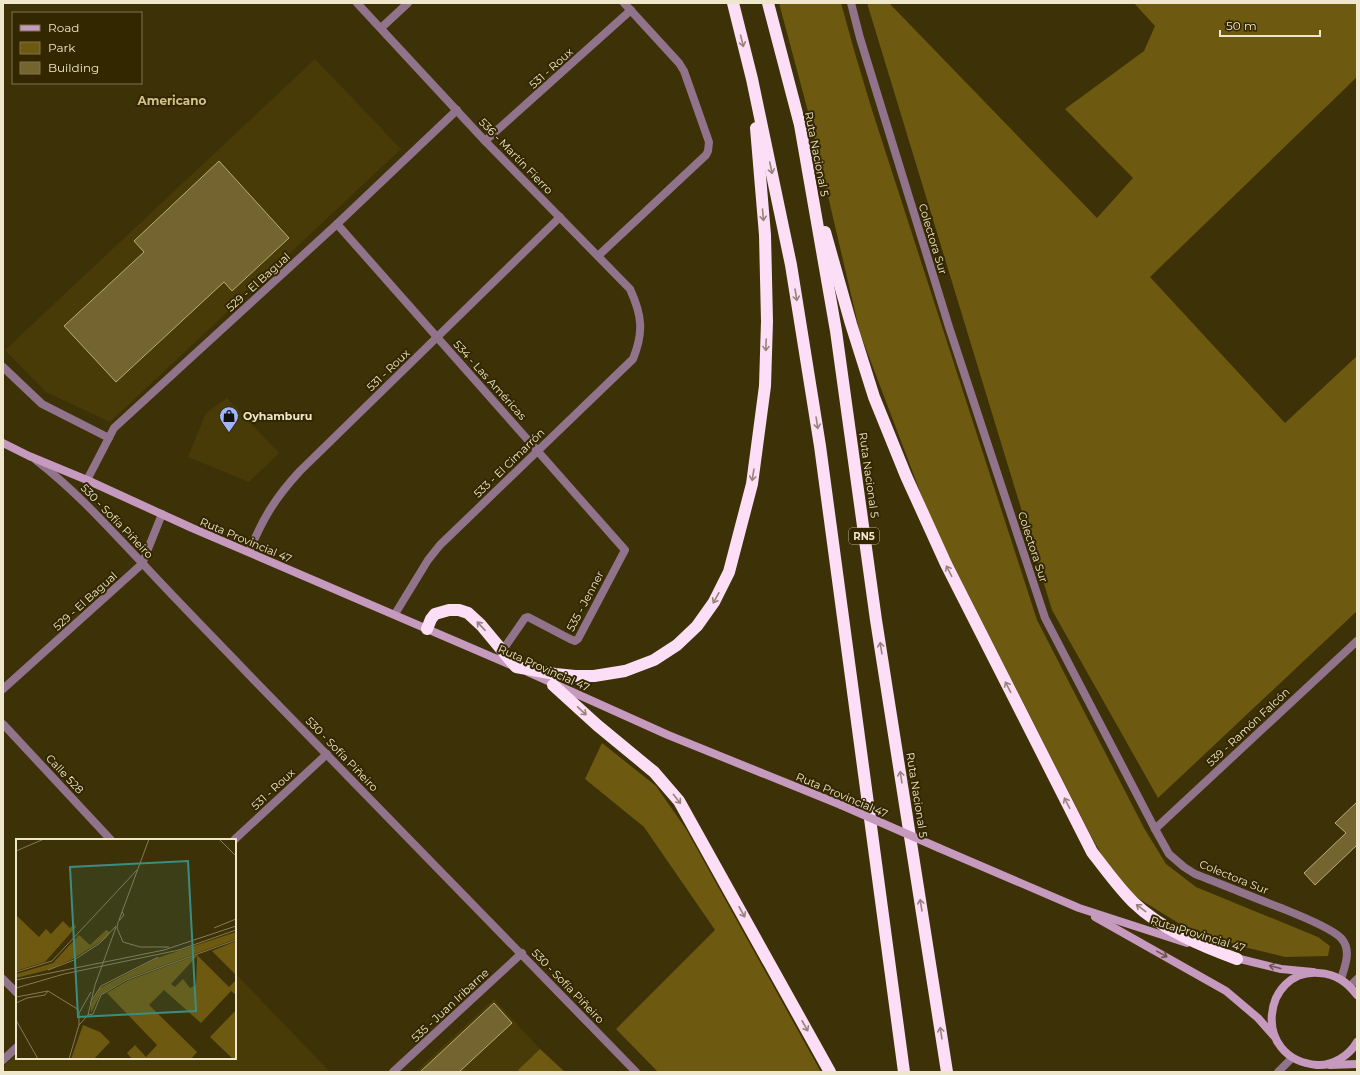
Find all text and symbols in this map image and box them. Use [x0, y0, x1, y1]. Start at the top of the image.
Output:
legend [12, 12, 142, 84]
scale bar [1220, 12, 1320, 38]
text: 50 m [1226, 18, 1257, 33]
text: Road [48, 20, 79, 35]
one-way arrow [739, 34, 747, 47]
text: Park [48, 40, 76, 55]
street label: 531 - Roux [526, 45, 576, 91]
text: Building [48, 60, 99, 75]
district label: Americano [137, 93, 207, 108]
street label: Ruta Nacional 5 [802, 110, 832, 198]
street label: 536 - Martín Fierro [476, 115, 556, 197]
one-way arrow [767, 161, 775, 174]
street label: Colectora Sur [916, 202, 950, 276]
one-way arrow [759, 208, 767, 221]
street label: 529 - El Bagual [223, 250, 293, 314]
one-way arrow [792, 288, 800, 301]
street label: 534 - Las Américas [451, 337, 530, 423]
one-way arrow [762, 338, 770, 351]
street label: 531 - Roux [364, 346, 413, 394]
shop icon: Oyhamburu [218, 405, 240, 433]
place label: Oyhamburu [243, 409, 312, 423]
one-way arrow [813, 417, 821, 430]
street label: 533 - El Cimarrón [470, 425, 548, 501]
street label: Ruta Nacional 5 [856, 431, 882, 519]
one-way arrow [749, 468, 757, 481]
street label: 530 - Sofía Piñeiro [78, 481, 156, 561]
street label: Colectora Sur [1015, 510, 1051, 584]
street label: Ruta Provincial 47 [198, 514, 294, 566]
road number: RN5 [849, 528, 879, 544]
one-way arrow [945, 565, 953, 577]
street label: 535 - Jenner [563, 568, 607, 634]
street label: 529 - El Bagual [50, 569, 120, 633]
one-way arrow [711, 592, 719, 604]
one-way arrow [477, 621, 486, 631]
street label: Ruta Provincial 47 [496, 642, 592, 694]
one-way arrow [876, 642, 884, 655]
one-way arrow [1004, 681, 1011, 693]
street label: 539 - Ramón Falcón [1203, 685, 1293, 769]
one-way arrow [577, 707, 587, 716]
street label: 530 - Sofía Piñeiro [303, 714, 381, 794]
street label: Calle 528 [43, 751, 87, 797]
street label: Ruta Nacional 5 [903, 751, 931, 839]
street label: 531 - Roux [248, 765, 298, 813]
street label: Ruta Provincial 47 [794, 769, 890, 821]
one-way arrow [897, 771, 905, 784]
one-way arrow [673, 794, 681, 805]
one-way arrow [1063, 797, 1070, 809]
inset map [16, 839, 236, 1059]
street label: Colectora Sur [1197, 857, 1271, 897]
one-way arrow [917, 899, 925, 912]
one-way arrow [1136, 904, 1147, 912]
one-way arrow [738, 906, 746, 918]
street label: Ruta Provincial 47 [1149, 913, 1247, 955]
street label: 530 - Sofía Piñeiro [529, 946, 607, 1026]
one-way arrow [1155, 951, 1167, 959]
one-way arrow [1268, 963, 1281, 971]
street label: 535 - Juan Iribarne [408, 965, 492, 1045]
one-way arrow [801, 1020, 809, 1032]
one-way arrow [937, 1027, 945, 1040]

